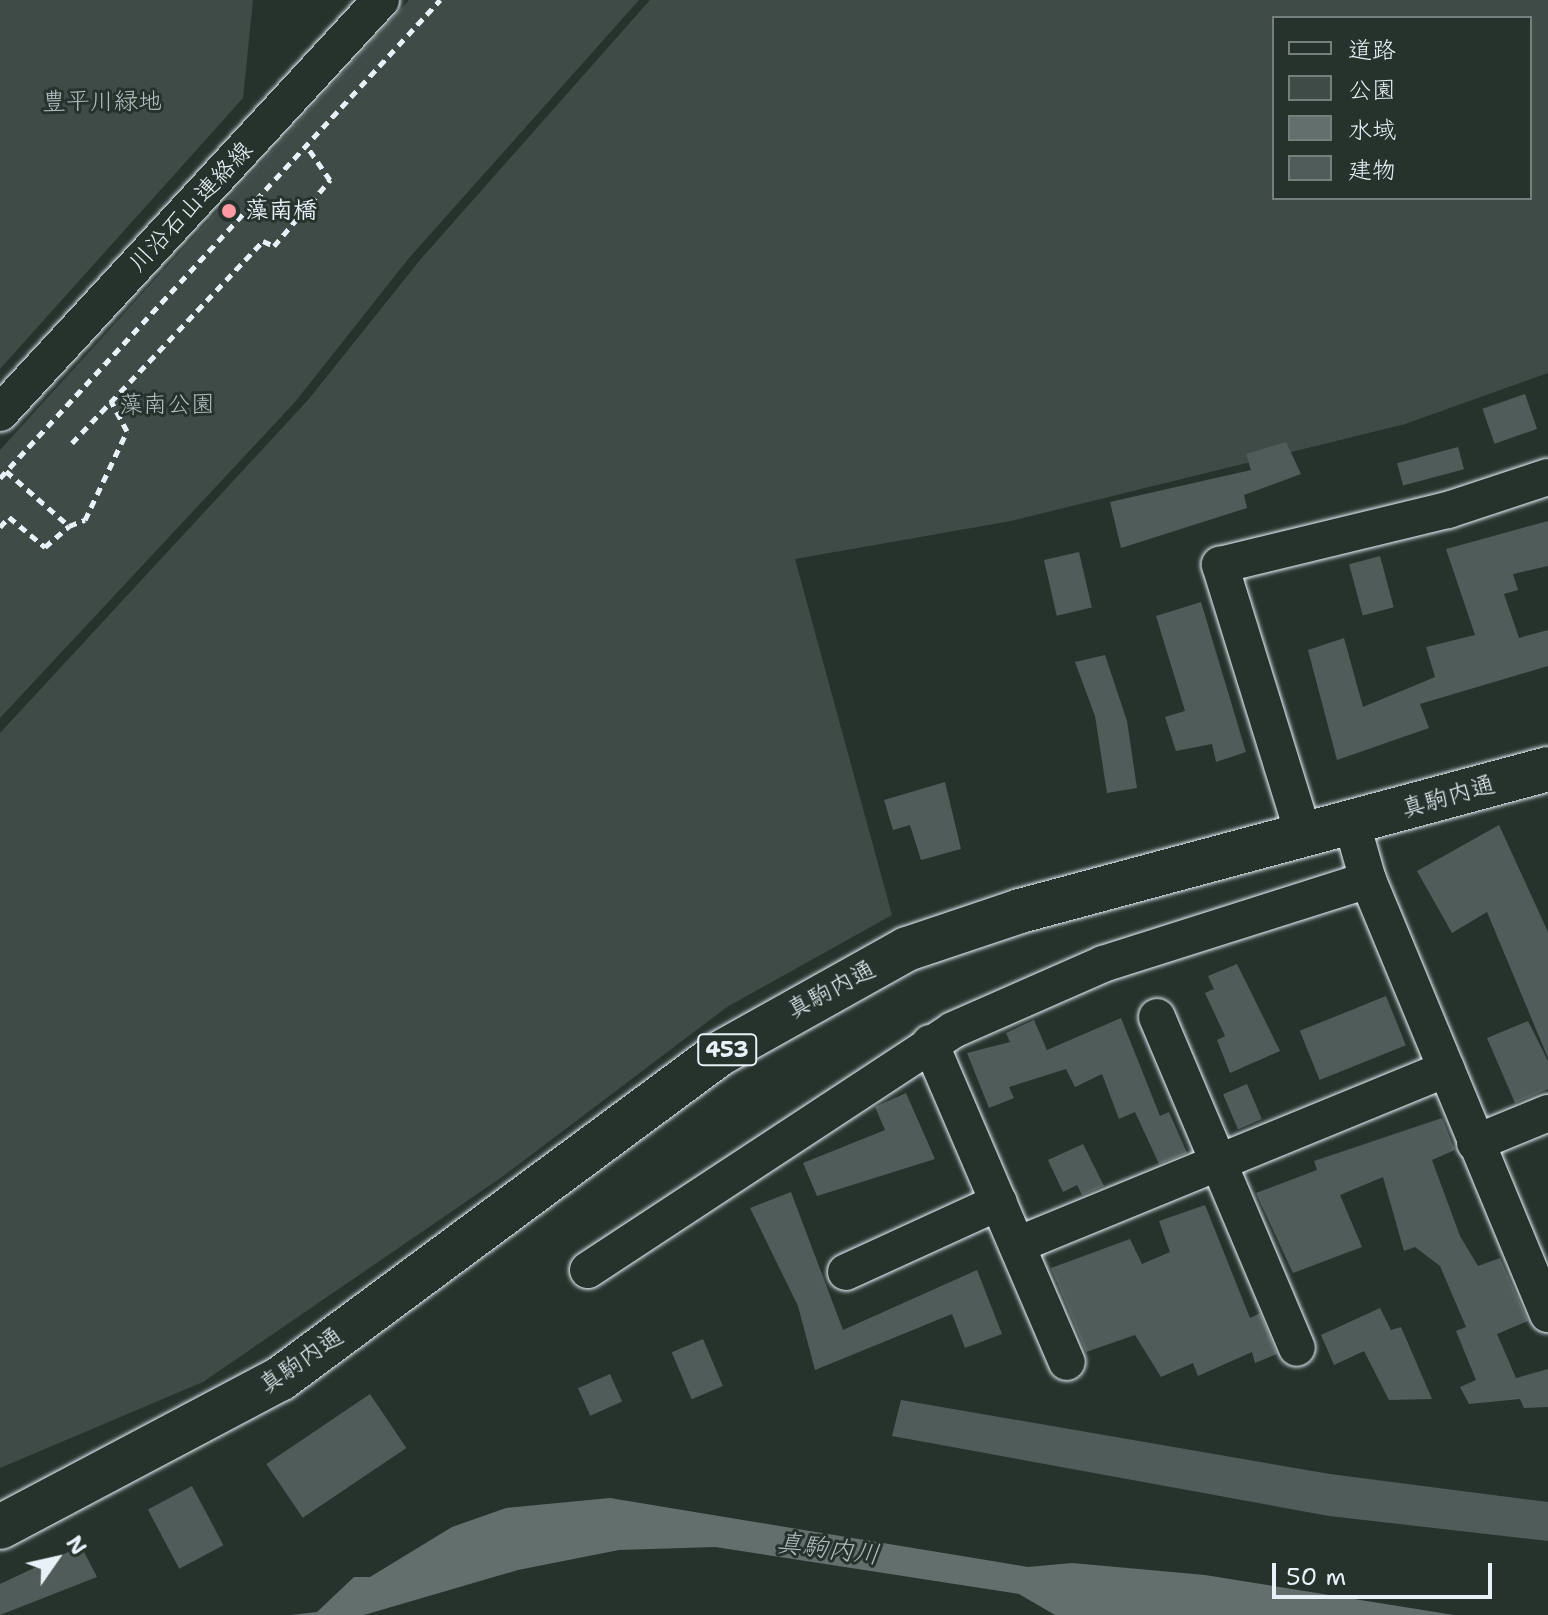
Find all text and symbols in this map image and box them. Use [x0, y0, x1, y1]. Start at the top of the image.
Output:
legend [1272, 16, 1532, 200]
text: 道路 [1348, 34, 1396, 66]
text: 公園 [1348, 74, 1396, 106]
park label: 豊平川緑地 [42, 88, 162, 116]
text: 水域 [1348, 114, 1396, 146]
street label: 川沿石山連絡線 [123, 136, 259, 278]
text: 建物 [1348, 154, 1396, 186]
place label: 藻南橋 [245, 197, 317, 225]
marker: 藻南橋 [220, 202, 238, 220]
park label: 藻南公園 [119, 391, 215, 419]
street label: 真駒内通 [1398, 770, 1498, 824]
street label: 真駒内通 [782, 955, 880, 1025]
road number: 453 [697, 1032, 757, 1068]
street label: 真駒内通 [253, 1322, 349, 1400]
north arrow [16, 1519, 96, 1599]
water label: 真駒内川 [774, 1526, 882, 1570]
text: N [59, 1530, 93, 1561]
scale bar [1276, 1547, 1496, 1597]
text: 50 m [1286, 1561, 1346, 1593]

